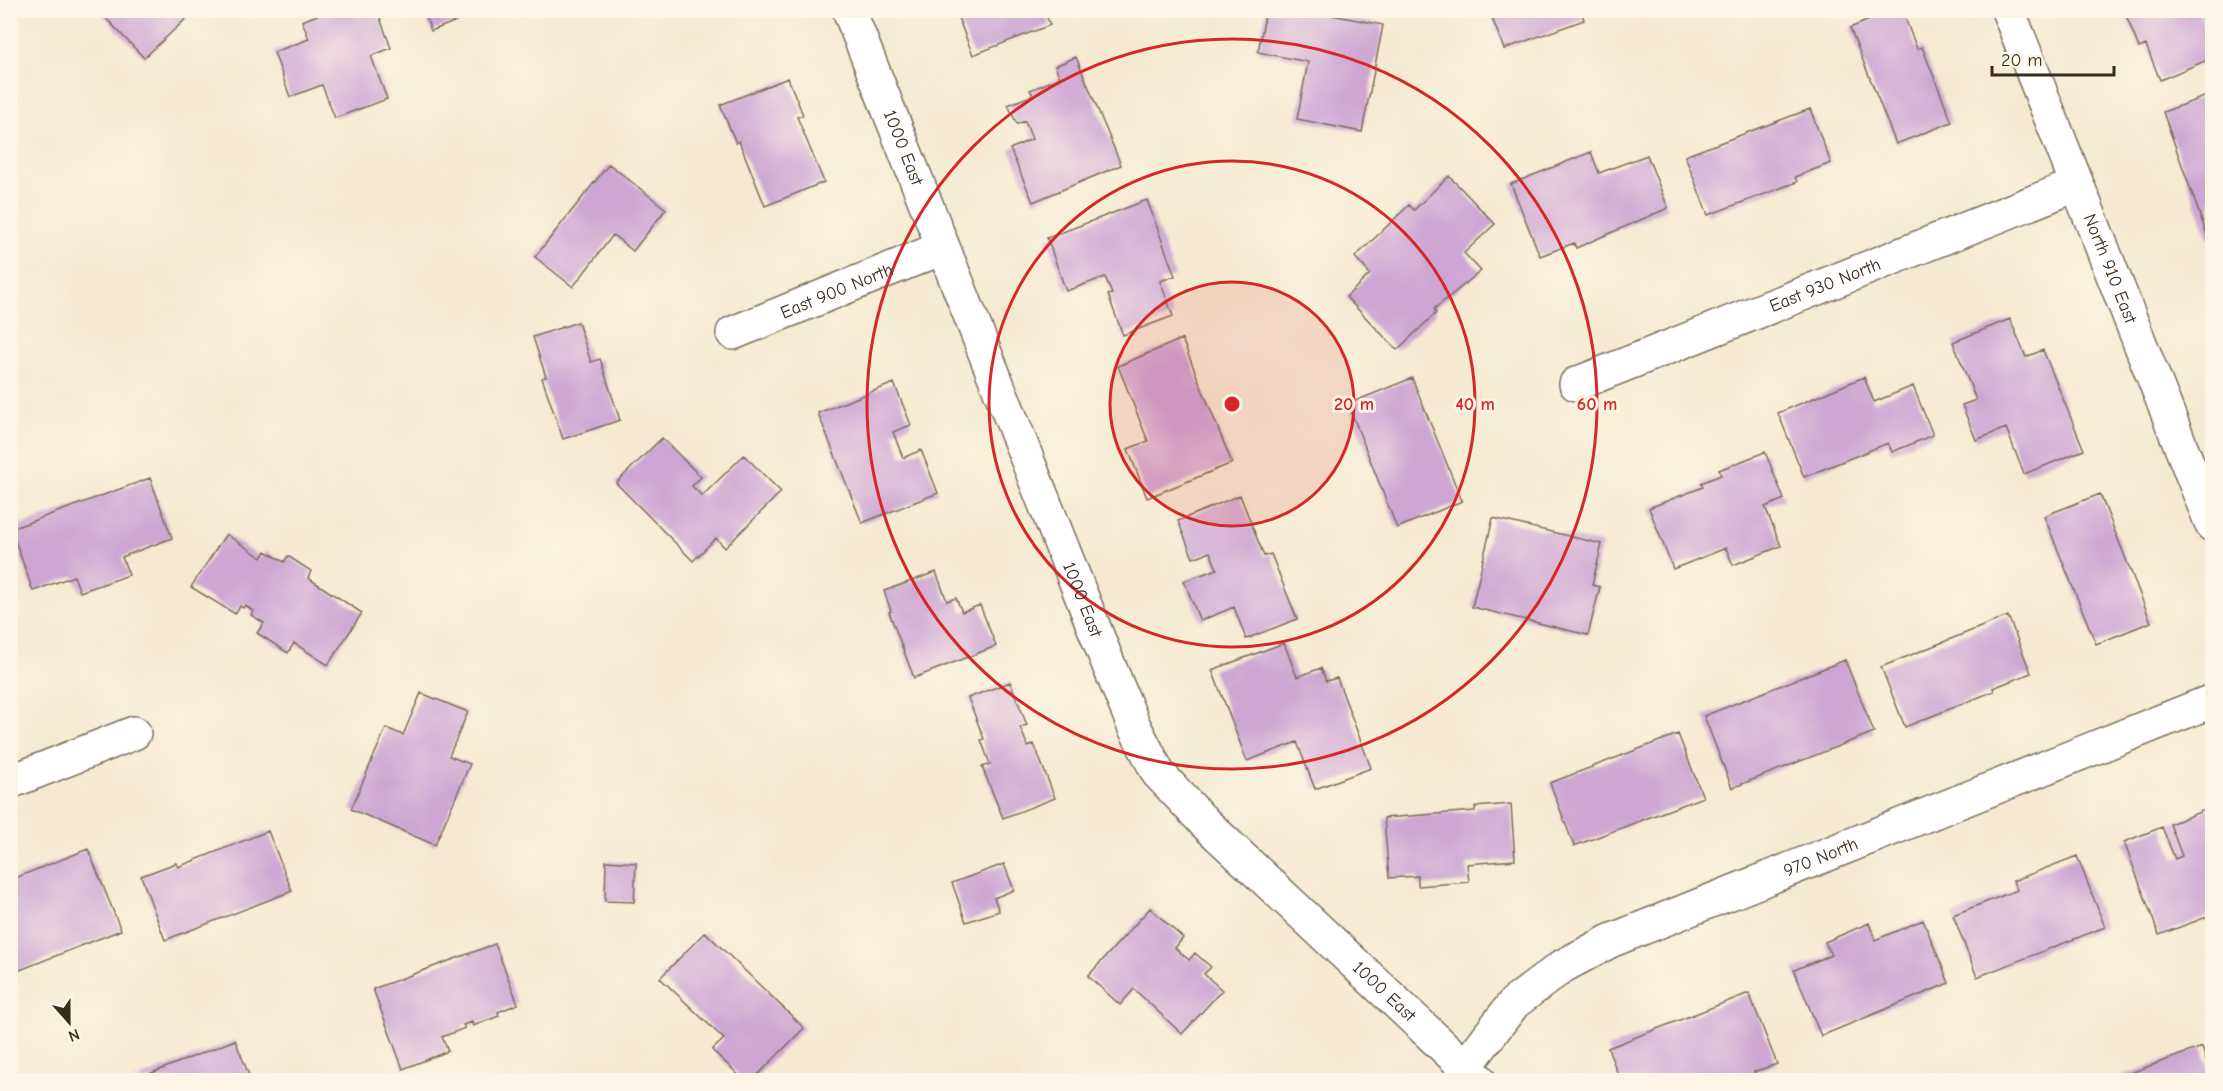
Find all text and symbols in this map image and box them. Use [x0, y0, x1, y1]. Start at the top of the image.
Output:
scale bar [1992, 39, 2114, 77]
text: 20 m [2001, 50, 2042, 71]
street label: 1000 East [879, 107, 928, 189]
street label: North 910 East [2079, 211, 2142, 327]
street label: East 930 North [1766, 253, 1884, 316]
street label: East 900 North [777, 259, 896, 323]
centre of rings [1222, 394, 1242, 414]
text: 20 m [1334, 394, 1374, 415]
text: 40 m [1455, 394, 1495, 415]
text: 60 m [1577, 394, 1617, 415]
street label: 1000 East [1058, 559, 1107, 641]
street label: 970 North [1780, 833, 1861, 881]
street label: 1000 East [1348, 957, 1421, 1026]
north arrow [39, 992, 99, 1052]
text: N [66, 1025, 82, 1045]

